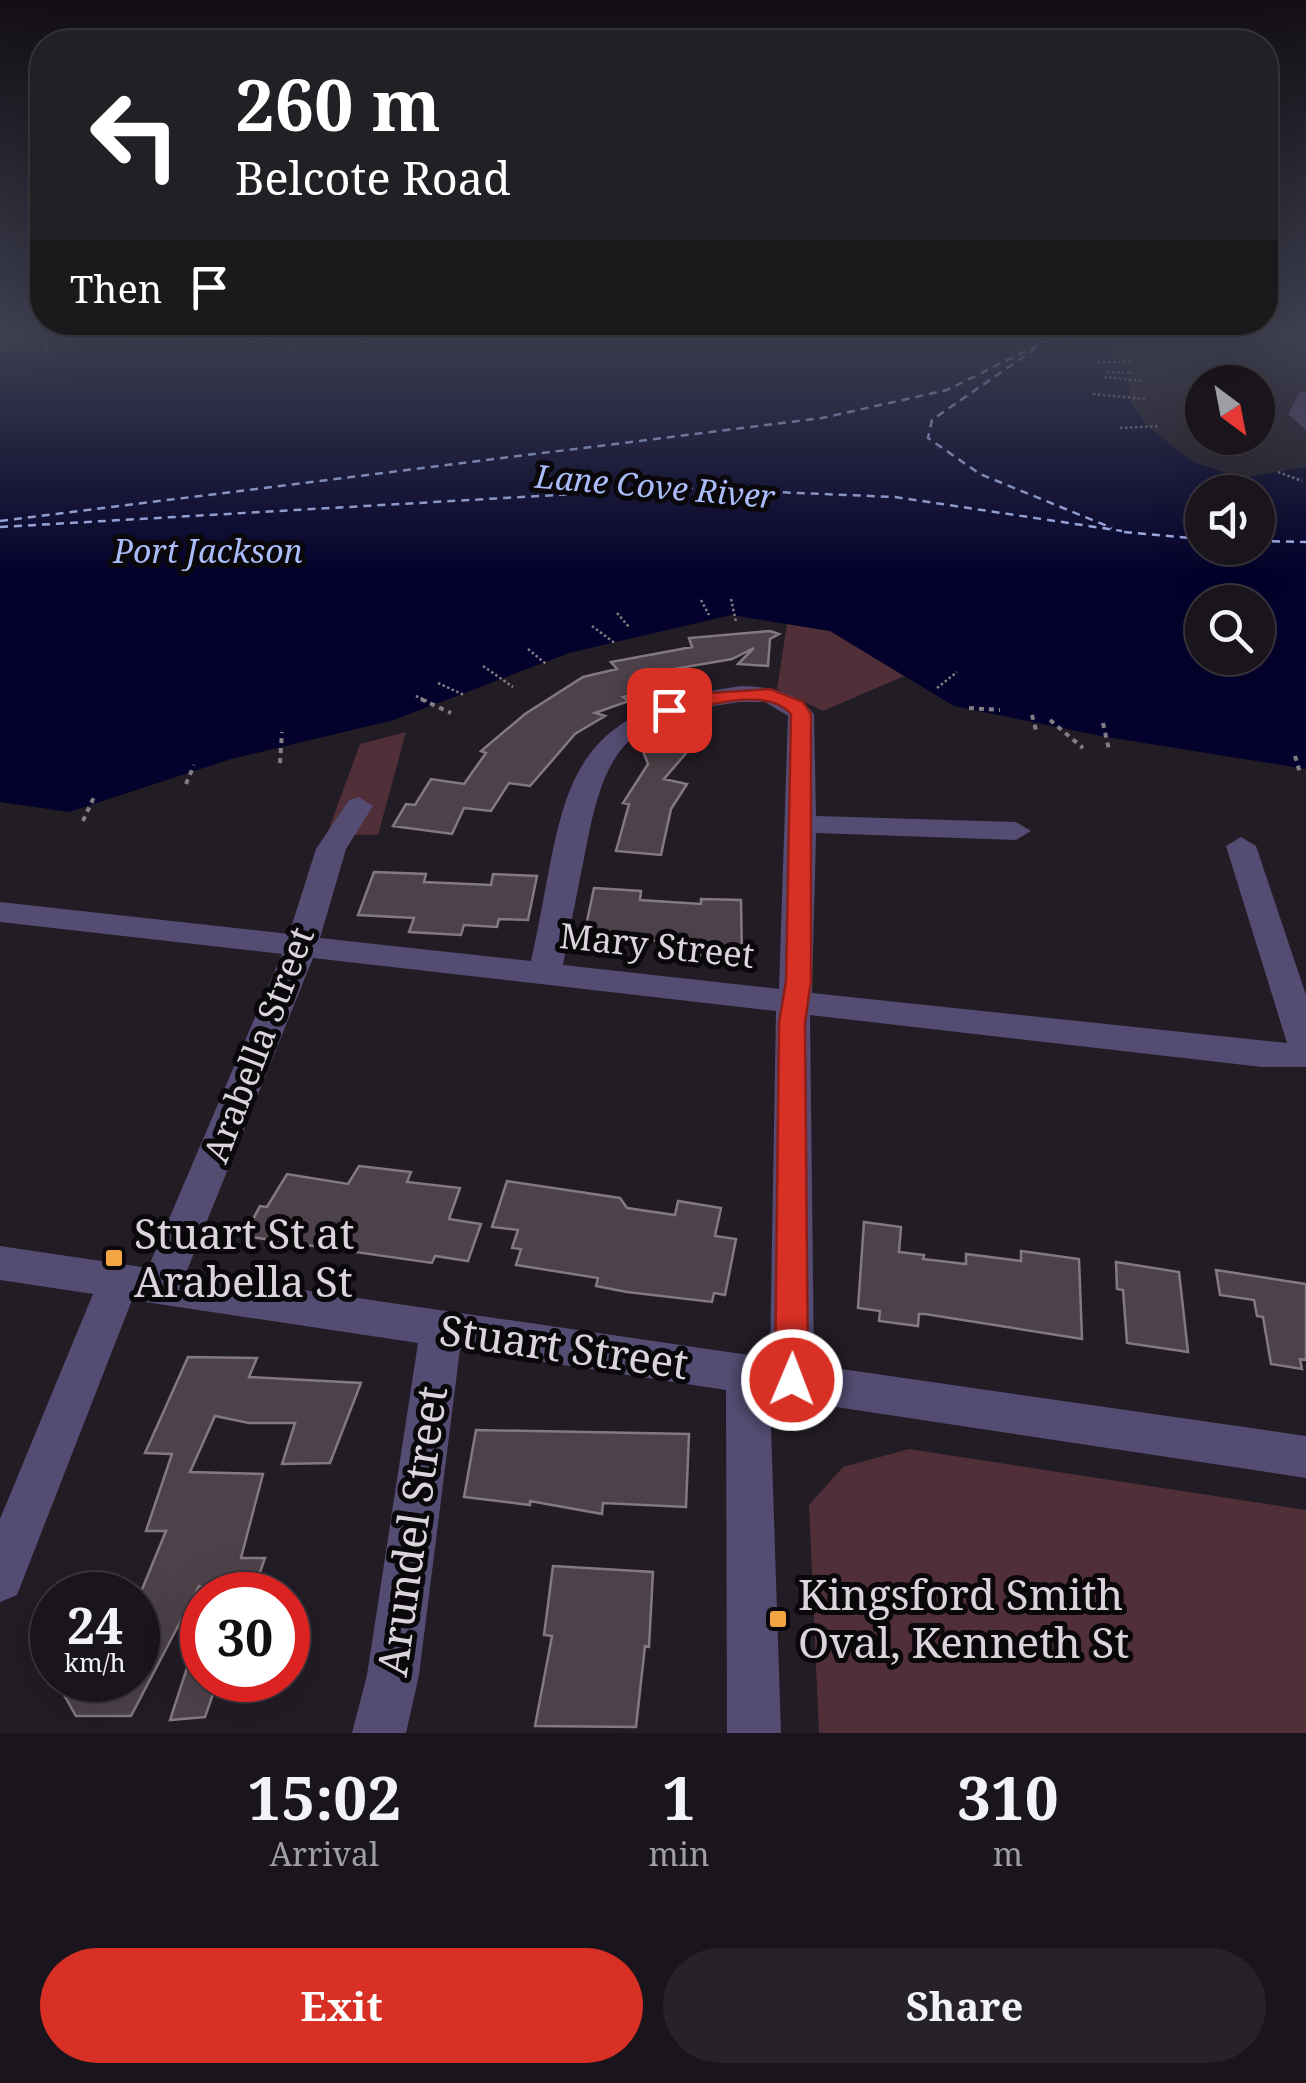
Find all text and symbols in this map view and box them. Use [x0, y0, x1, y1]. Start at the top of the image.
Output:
text: 260 m [235, 56, 441, 152]
icon: left [70, 70, 200, 200]
text: Belcote Road [235, 147, 511, 208]
icon: arrive [182, 260, 237, 315]
text: Then [70, 262, 162, 314]
north arrow [1185, 365, 1275, 455]
map controls [1185, 365, 1275, 675]
water label: Lane Cove River [533, 454, 778, 517]
button: sound [1185, 475, 1275, 565]
water label: Port Jackson [112, 529, 303, 572]
button: search [1185, 585, 1275, 675]
pin [627, 668, 712, 753]
icon: arrive [642, 683, 697, 738]
street label: Mary Street [557, 911, 757, 978]
street label: Arabella Street [191, 920, 324, 1169]
place label: Stuart St at Arabella St [134, 1204, 354, 1309]
marker: Stuart St at Arabella St [103, 1247, 125, 1269]
street label: Stuart Street [436, 1300, 692, 1391]
position arrow [740, 1328, 844, 1432]
street label: Arundel Street [362, 1382, 459, 1680]
place label: Kingsford Smith Oval, Kenneth St [798, 1565, 1129, 1670]
speed limit sign: 30 [180, 1572, 310, 1702]
text: 24 [67, 1591, 123, 1659]
marker: Kingsford Smith Oval, Kenneth St [767, 1608, 789, 1630]
text: km/h [64, 1645, 126, 1679]
text: 15:02 [247, 1756, 401, 1838]
text: 1 [662, 1756, 696, 1838]
text: 310 [957, 1756, 1059, 1838]
text: Arrival [270, 1832, 379, 1875]
text: min [649, 1832, 710, 1875]
text: m [993, 1832, 1023, 1875]
button: Exit [40, 1948, 643, 2063]
button: Share [663, 1948, 1266, 2063]

